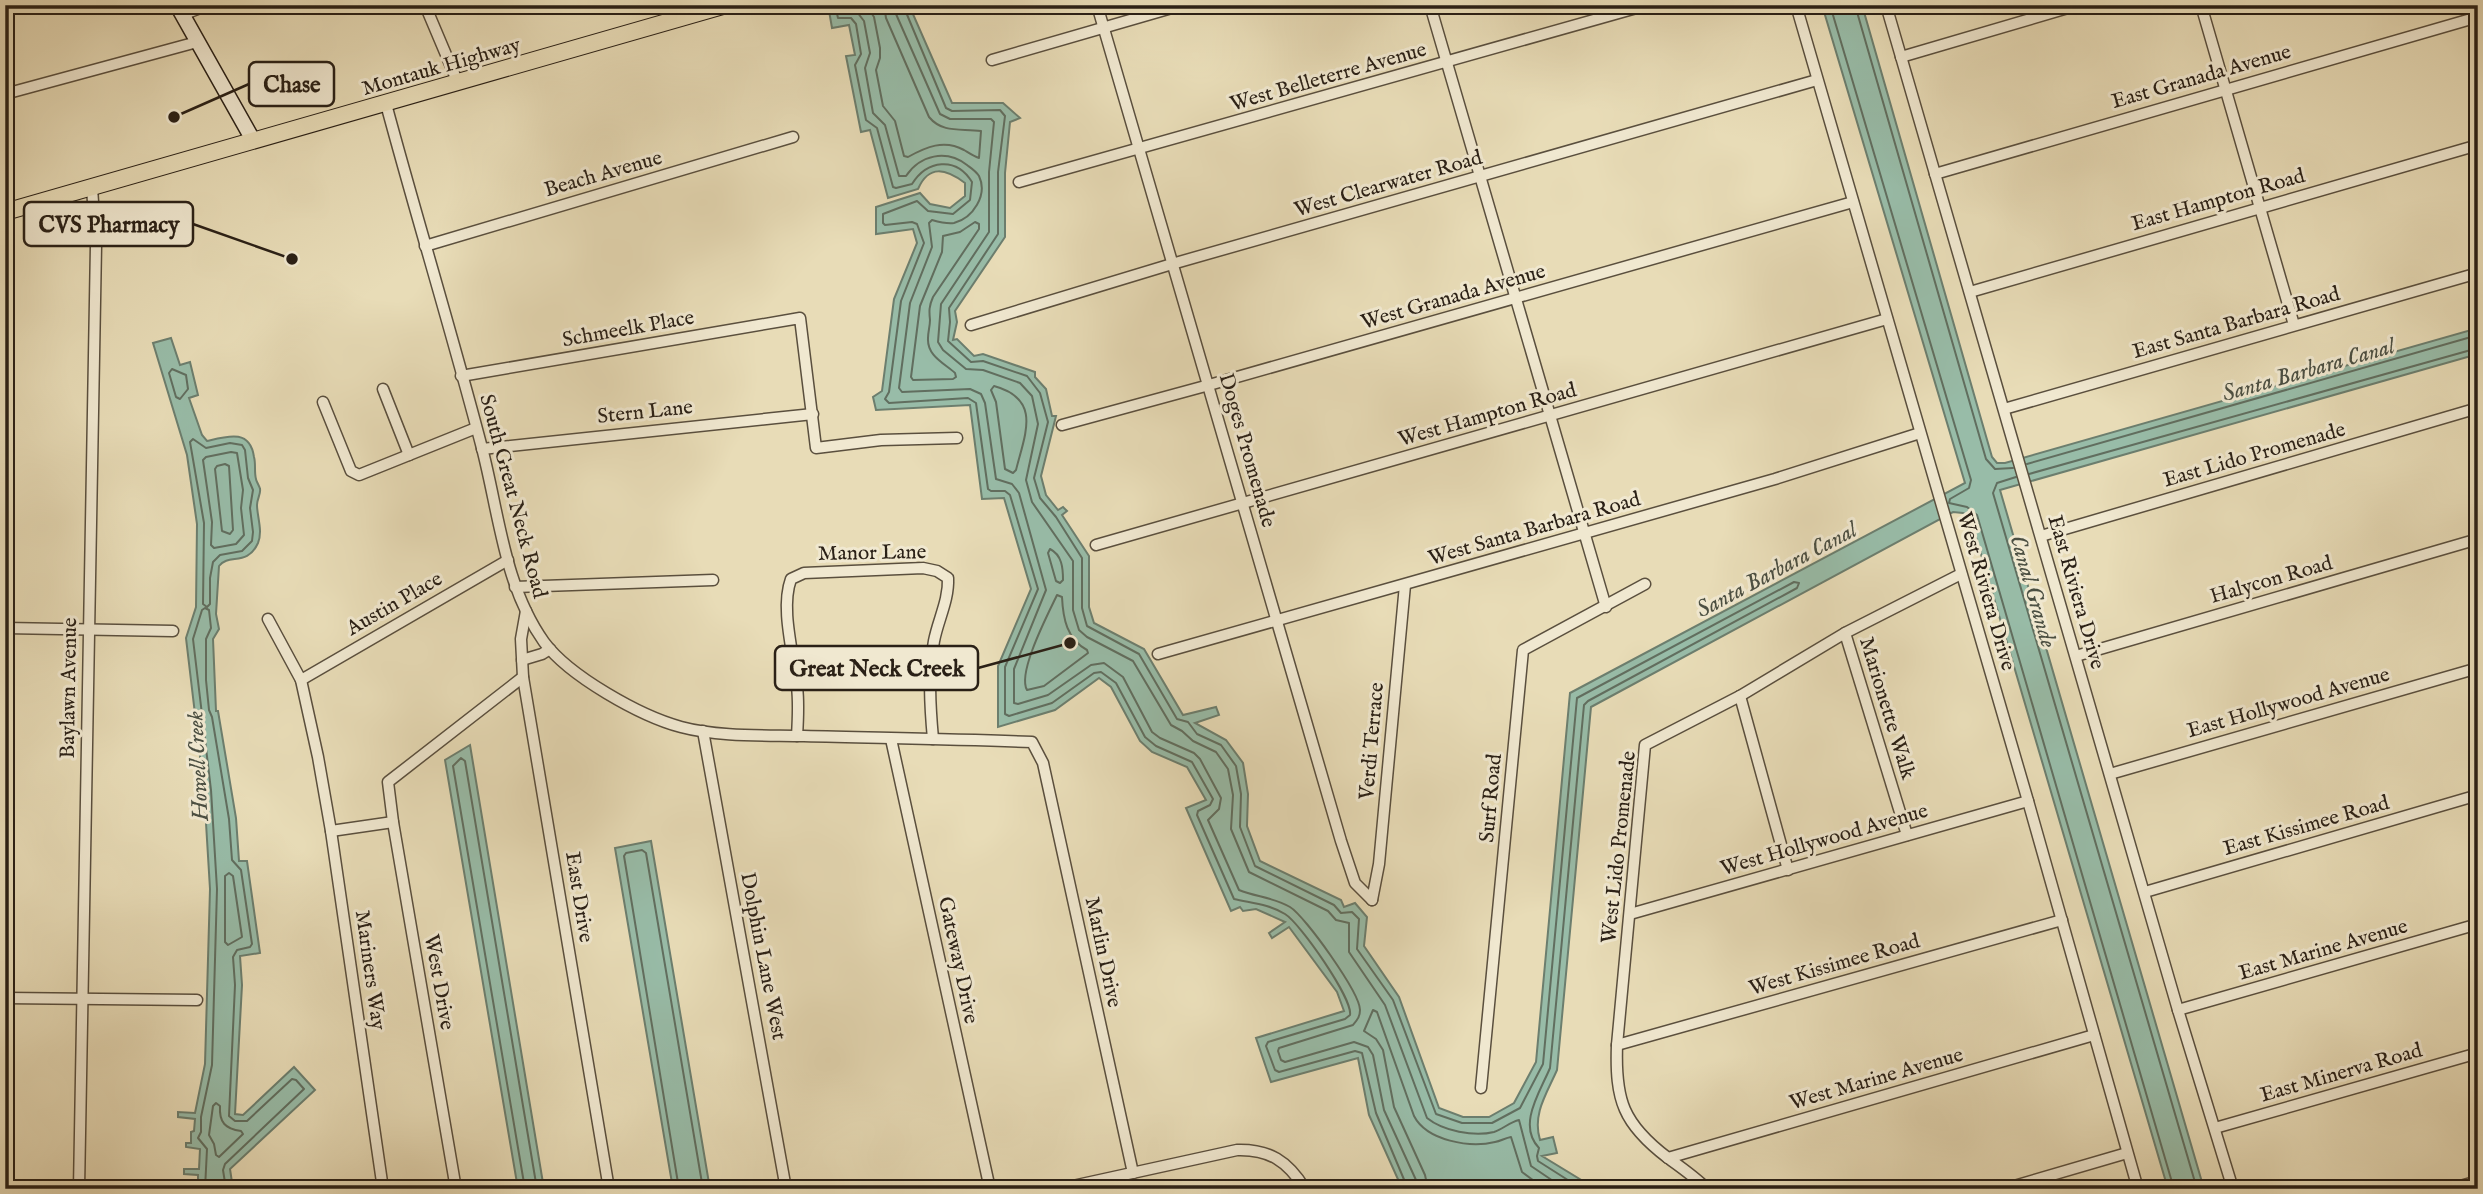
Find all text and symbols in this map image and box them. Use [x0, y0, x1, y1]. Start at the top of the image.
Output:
street label: Montauk Highway [359, 32, 524, 103]
street label: West Belleterre Avenue [1227, 36, 1430, 118]
street label: East Granada Avenue [2108, 39, 2295, 116]
callout: Chase [249, 62, 334, 106]
text: Chase [263, 71, 321, 100]
street label: West Clearwater Road [1291, 144, 1486, 224]
street label: Beach Avenue [541, 145, 666, 204]
street label: East Hampton Road [2129, 163, 2309, 238]
callout: CVS Pharmacy [24, 202, 193, 246]
text: CVS Pharmacy [38, 211, 180, 240]
street label: West Granada Avenue [1358, 258, 1549, 337]
street label: East Santa Barbara Road [2130, 281, 2344, 366]
street label: Schmeelk Place [560, 305, 697, 354]
water label: Santa Barbara Canal [2219, 332, 2399, 409]
street label: Doges Promenade [1212, 370, 1282, 531]
street label: West Hampton Road [1395, 377, 1580, 454]
street label: South Great Neck Road [472, 391, 553, 602]
street label: Stern Lane [596, 394, 695, 431]
street label: East Lido Promenade [2160, 416, 2349, 494]
street label: West Santa Barbara Road [1425, 486, 1644, 573]
street label: West Riviera Drive [1950, 509, 2021, 674]
street label: East Riviera Drive [2041, 512, 2111, 673]
water label: Santa Barbara Canal [1691, 515, 1863, 625]
water label: Canal Grande [2003, 532, 2063, 651]
street label: Manor Lane [818, 539, 927, 568]
street label: Halycon Road [2207, 550, 2337, 611]
street label: Austin Place [341, 566, 448, 643]
street label: Baylawn Avenue [55, 617, 84, 759]
street label: Marionette Walk [1852, 634, 1921, 784]
callout: Great Neck Creek [775, 646, 978, 690]
text: Great Neck Creek [789, 655, 965, 684]
street label: East Hollywood Avenue [2184, 661, 2393, 745]
street label: Verdi Terrace [1354, 681, 1391, 802]
water label: Howell Creek [181, 710, 216, 822]
street label: West Lido Promenade [1596, 749, 1643, 945]
street label: Surf Road [1474, 752, 1509, 844]
street label: East Kissimee Road [2220, 790, 2393, 863]
street label: West Hollywood Avenue [1718, 798, 1932, 883]
street label: East Drive [558, 850, 599, 945]
street label: Dolphin Lane West [733, 870, 792, 1042]
street label: Gateway Drive [931, 894, 984, 1027]
street label: Marlin Drive [1078, 894, 1128, 1011]
street label: Mariners Way [348, 909, 391, 1032]
street label: East Marine Avenue [2236, 913, 2411, 987]
street label: West Kissimee Road [1746, 928, 1924, 1003]
street label: West Drive [417, 932, 460, 1033]
street label: East Minerva Road [2257, 1037, 2426, 1109]
street label: West Marine Avenue [1786, 1042, 1967, 1117]

